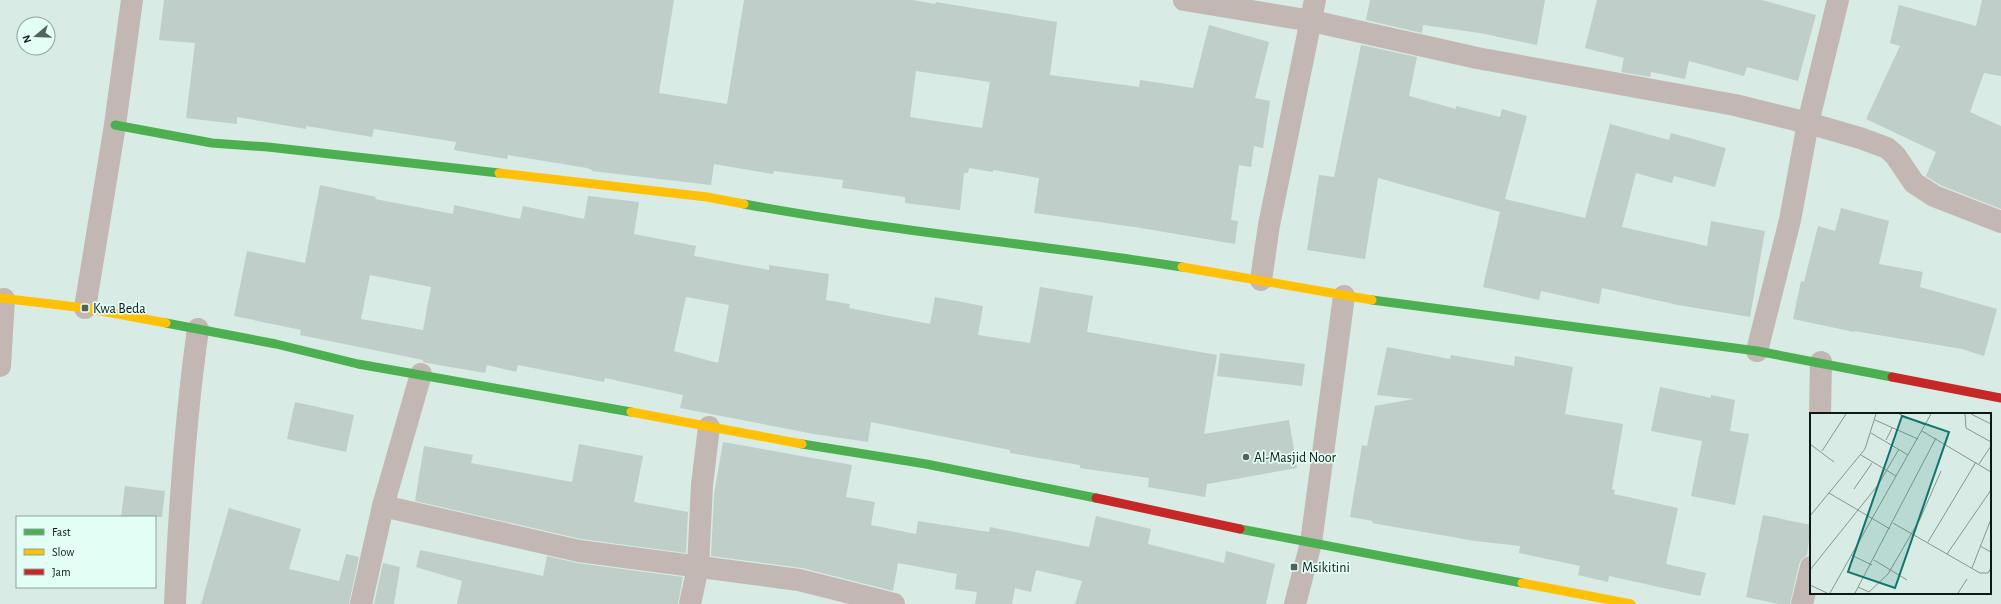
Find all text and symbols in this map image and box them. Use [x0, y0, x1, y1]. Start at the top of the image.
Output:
north arrow [16, 16, 56, 56]
text: N [21, 34, 33, 45]
place label: Kwa Beda [93, 302, 146, 316]
marker: Kwa Beda [80, 303, 90, 313]
inset map [1810, 413, 1991, 594]
place label: Al-Masjid Noor [1254, 451, 1337, 465]
marker: Al-Masjid Noor [1241, 452, 1251, 462]
legend [16, 516, 156, 588]
text: Fast [52, 526, 71, 538]
text: Slow [52, 546, 74, 558]
place label: Msikitini [1302, 561, 1350, 575]
marker: Msikitini [1289, 562, 1299, 572]
text: Jam [52, 566, 71, 578]

